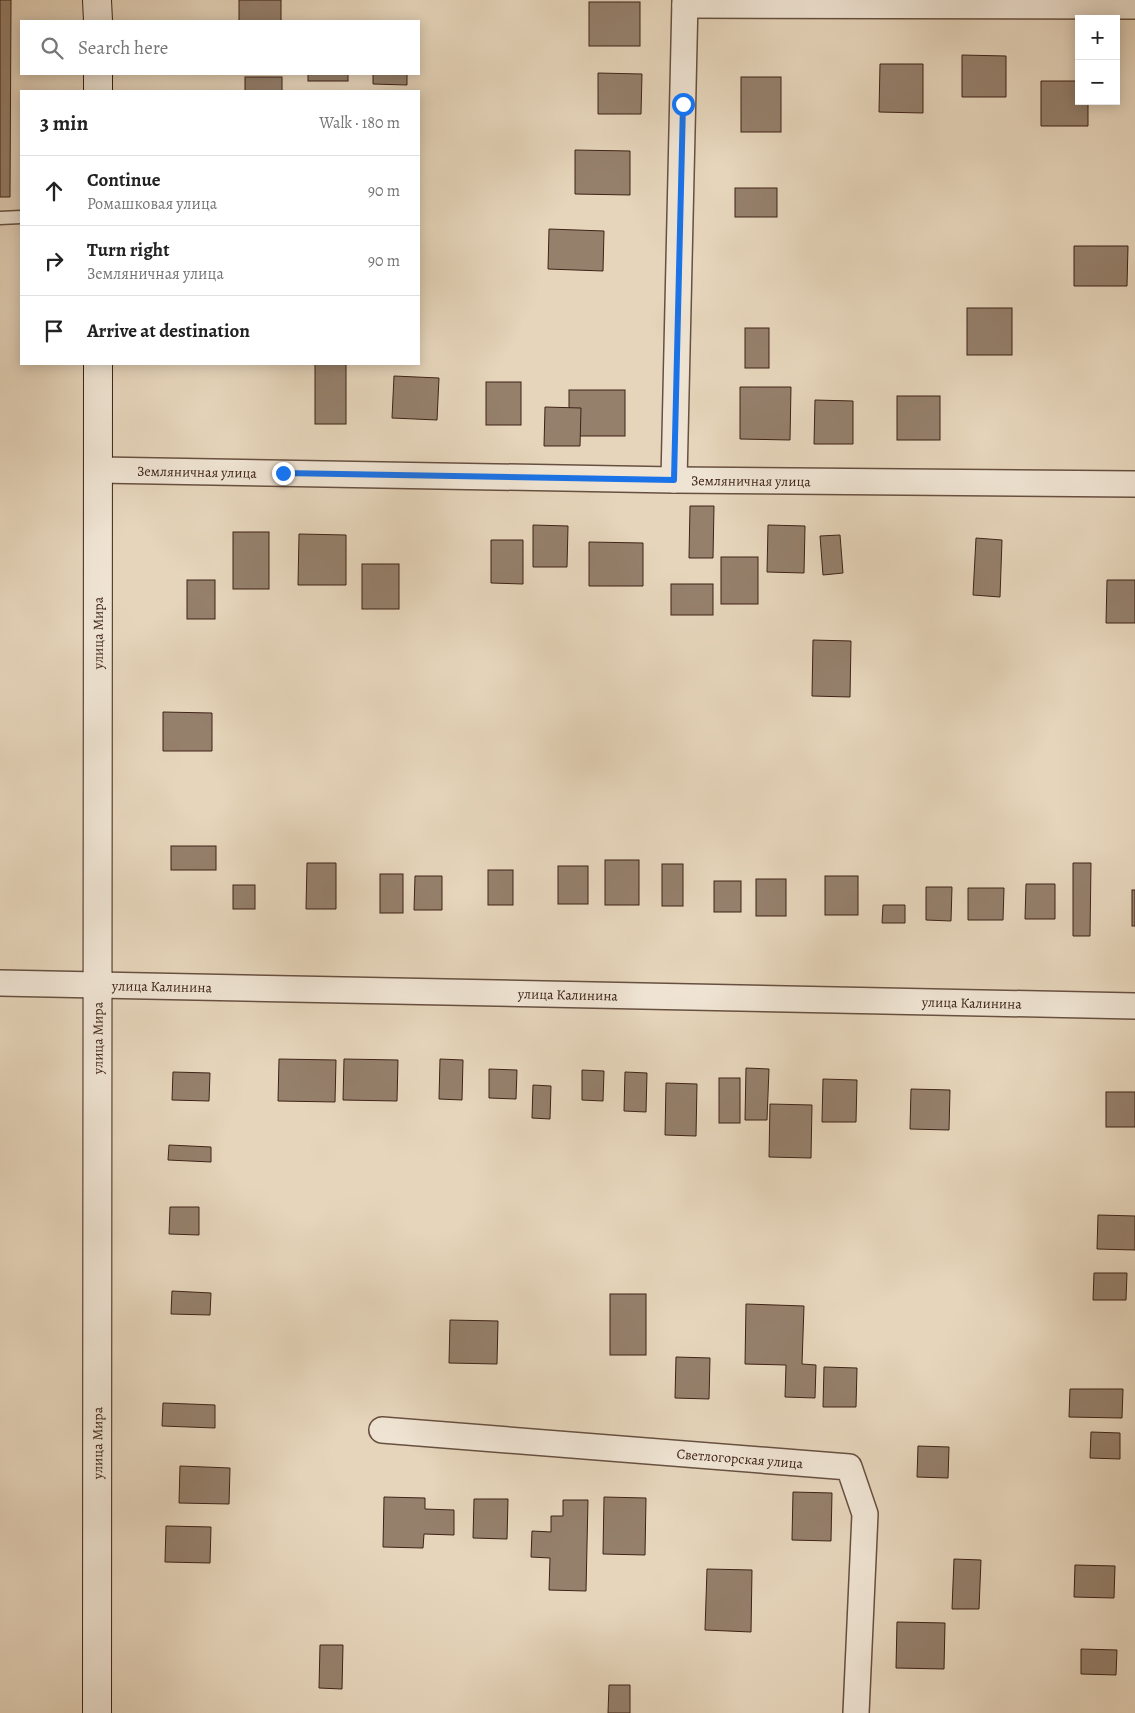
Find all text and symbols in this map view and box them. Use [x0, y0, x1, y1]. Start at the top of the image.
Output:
map controls [1075, 15, 1120, 105]
button: + [1075, 15, 1120, 60]
search box [20, 20, 420, 75]
icon: search [38, 34, 66, 62]
text: Search here [78, 35, 168, 61]
button: − [1075, 60, 1120, 105]
route start [672, 93, 695, 116]
text: 3 min [40, 109, 88, 137]
text: Walk · 180 m [319, 112, 400, 134]
text: Continue [87, 167, 161, 193]
icon: ahead [40, 177, 68, 205]
text: 90 m [368, 180, 400, 202]
text: Ромашковая улица [87, 193, 217, 215]
text: Turn right [87, 237, 169, 263]
icon: right [40, 247, 68, 275]
text: 90 m [368, 250, 400, 272]
text: Земляничная улица [87, 263, 224, 285]
icon: arrive [40, 317, 68, 345]
text: Arrive at destination [87, 318, 250, 344]
street label: Земляничная улица [137, 461, 258, 482]
route end [272, 462, 295, 485]
street label: Земляничная улица [691, 471, 811, 491]
street label: улица Мира [88, 596, 107, 670]
street label: улица Калинина [111, 976, 213, 997]
street label: улица Калинина [517, 984, 619, 1005]
street label: улица Калинина [921, 992, 1023, 1013]
street label: улица Мира [88, 1001, 107, 1075]
street label: улица Мира [88, 1406, 107, 1480]
street label: Светлогорская улица [676, 1444, 804, 1473]

